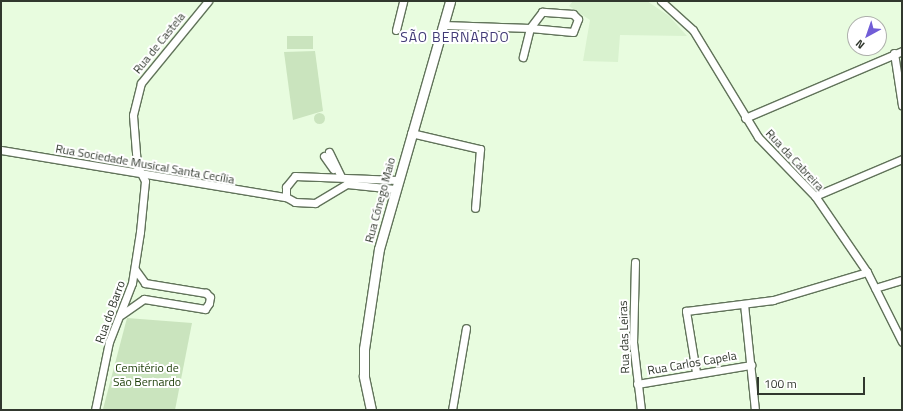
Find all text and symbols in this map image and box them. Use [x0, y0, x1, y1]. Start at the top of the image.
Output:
street label: Rua de Castela [130, 9, 188, 77]
north arrow [847, 16, 887, 56]
district label: SÃO BERNARDO [400, 29, 510, 45]
text: N [852, 36, 868, 53]
street label: Rua da Cabreira [763, 126, 827, 194]
street label: Rua Sociedade Musical Santa Cecília [54, 141, 236, 187]
street label: Rua Cónego Maio [362, 156, 398, 244]
street label: Rua do Barro [92, 279, 128, 345]
street label: Rua das Leiras [616, 300, 632, 374]
street label: Rua Carlos Capela [646, 348, 738, 378]
park label: Cemitério de São Bernardo [113, 361, 181, 389]
scale bar [759, 369, 867, 395]
text: 100 m [764, 374, 797, 393]

